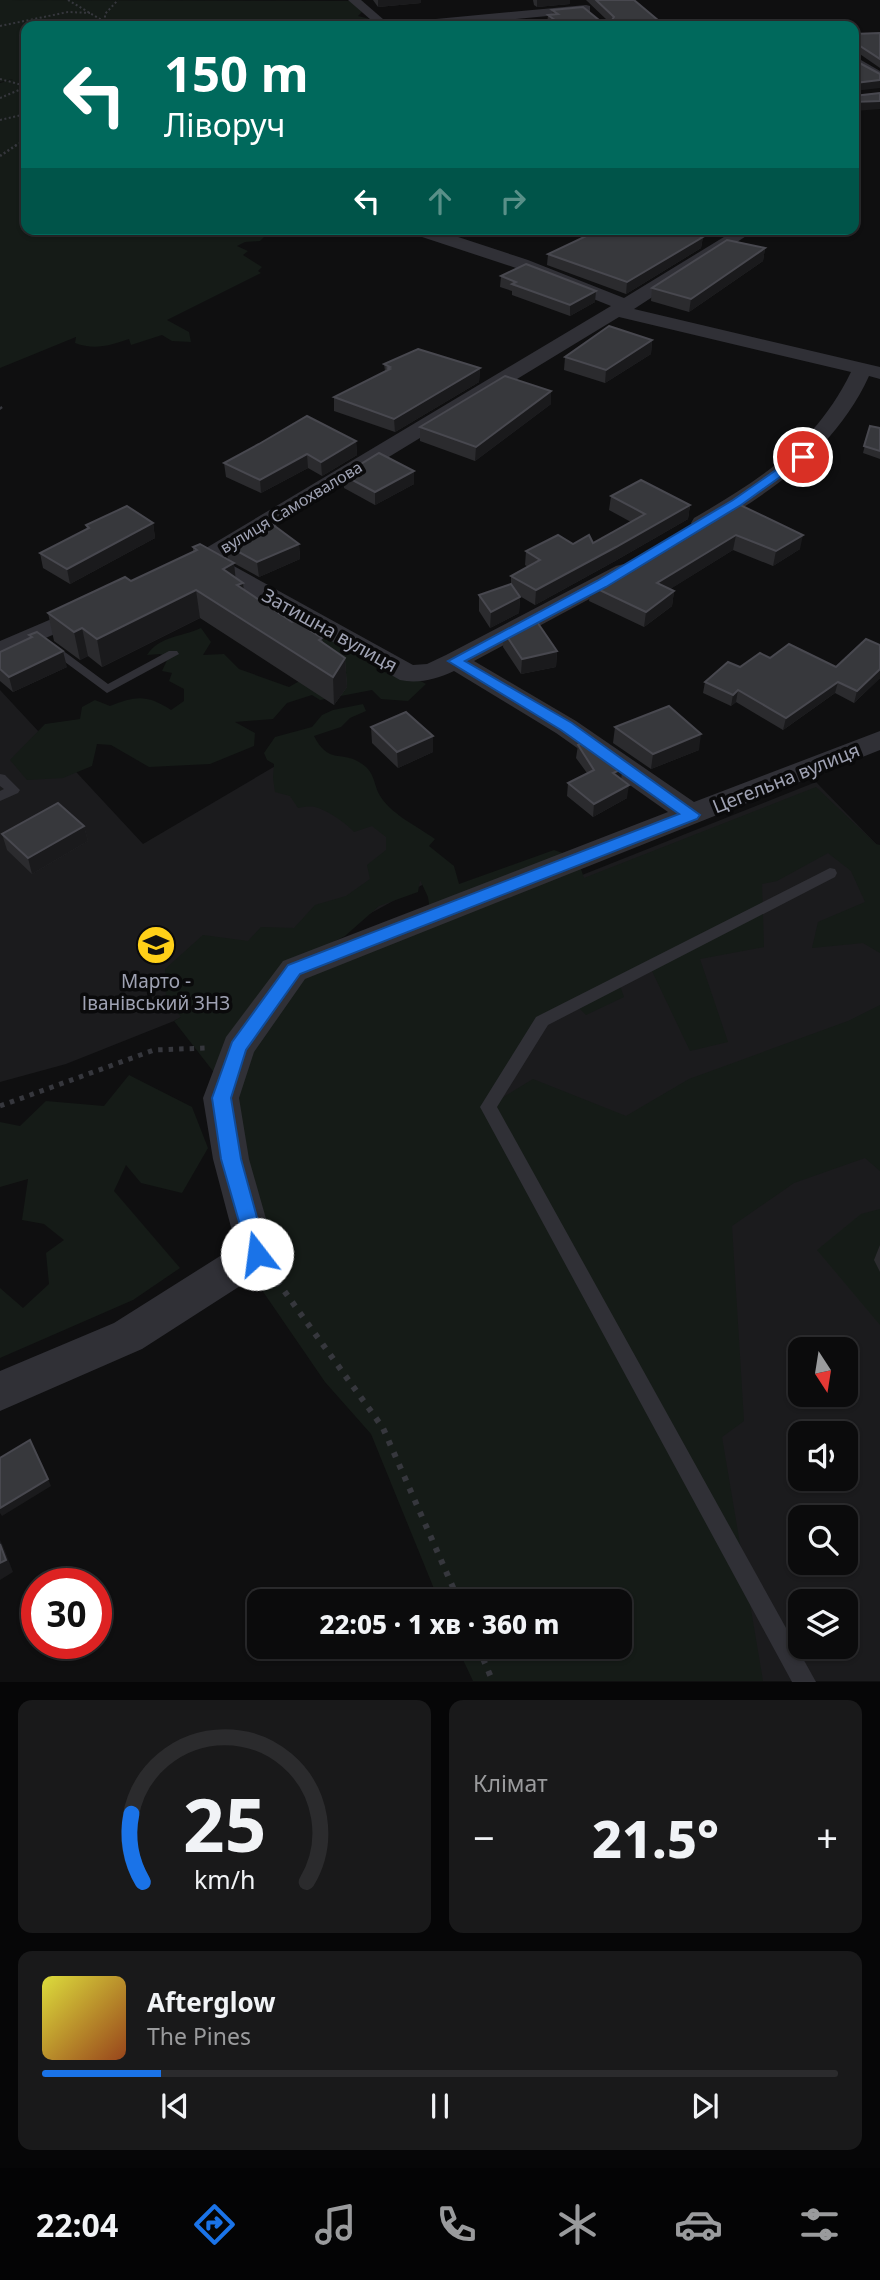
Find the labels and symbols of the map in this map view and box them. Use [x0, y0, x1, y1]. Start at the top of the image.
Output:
pin [773, 427, 833, 487]
street label: вулиця Самохвалова [216, 456, 366, 558]
street label: Затишна вулиця [258, 582, 402, 678]
street label: Цегельна вулиця [709, 737, 863, 819]
school or university icon: Марто - Іванівський ЗНЗ [135, 924, 177, 966]
place label: Марто - Іванівський ЗНЗ [82, 968, 230, 1016]
position arrow [220, 1217, 294, 1291]
north arrow [788, 1337, 858, 1407]
speed limit sign: 30 [21, 1568, 112, 1659]

